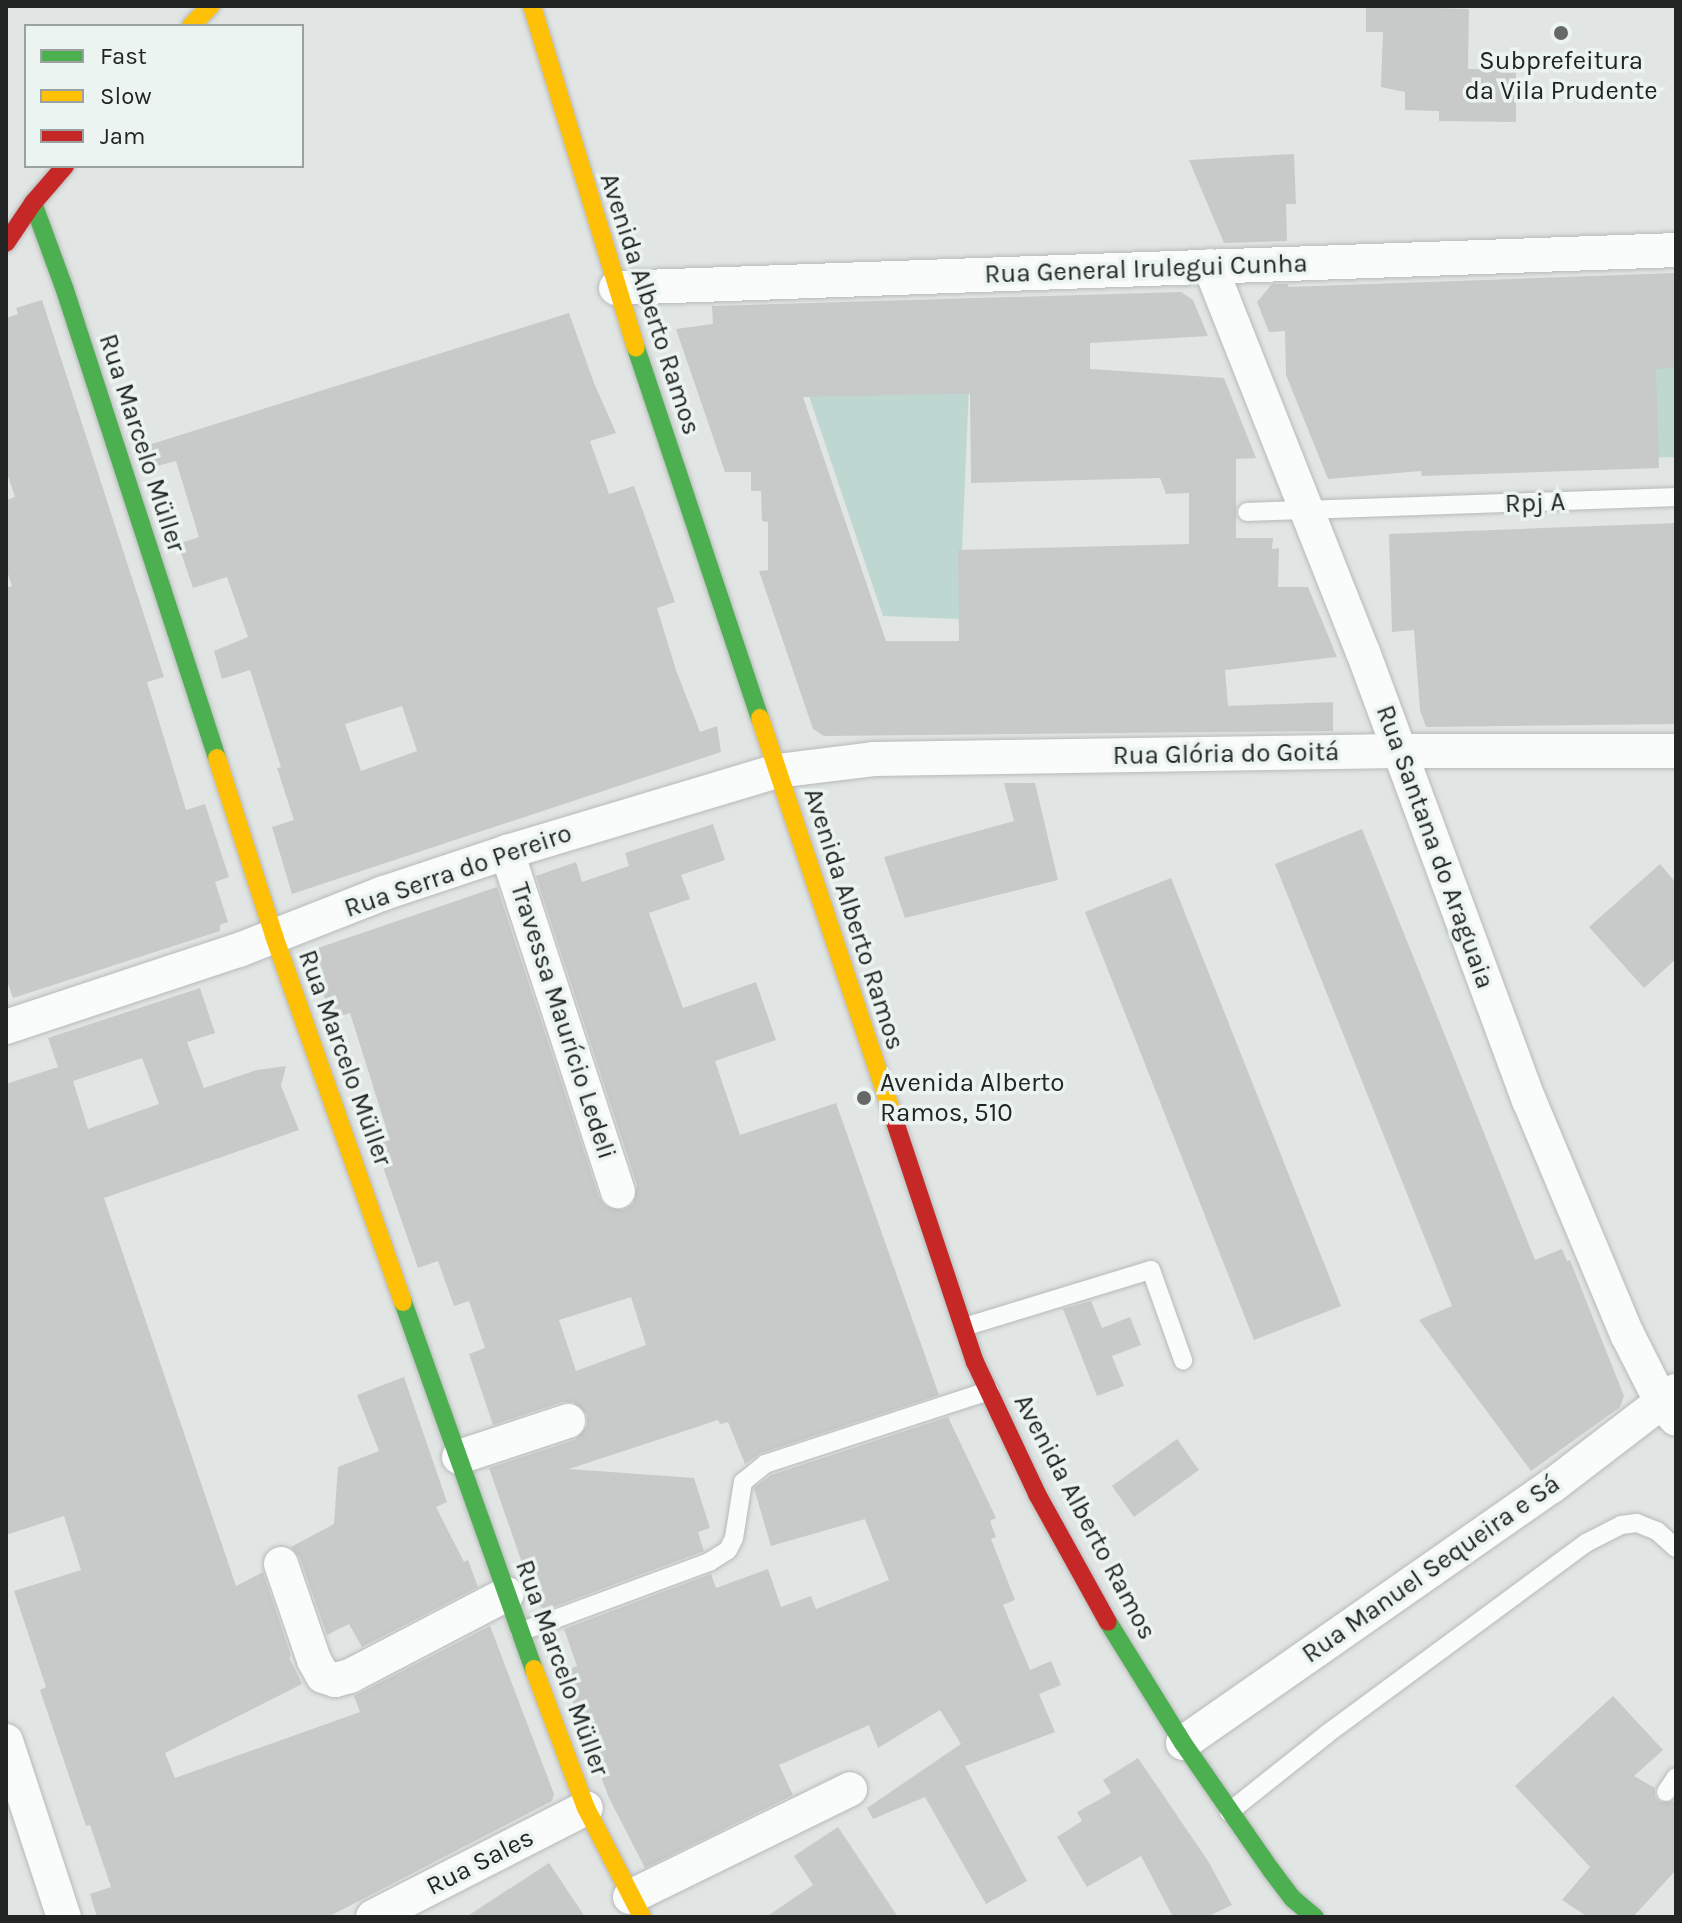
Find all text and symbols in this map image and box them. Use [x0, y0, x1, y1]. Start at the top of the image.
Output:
legend [24, 24, 304, 168]
marker: Subprefeitura da Vila Prudente [1552, 24, 1570, 42]
text: Fast [100, 42, 147, 70]
place label: Subprefeitura da Vila Prudente [1464, 45, 1658, 106]
text: Slow [100, 82, 152, 110]
text: Jam [100, 122, 145, 150]
street label: Avenida Alberto Ramos [593, 169, 707, 439]
street label: Rua General Irulegui Cunha [984, 248, 1308, 290]
street label: Rua Marcelo Müller [92, 330, 192, 556]
street label: Rpj A [1504, 486, 1566, 520]
street label: Rua Santana do Araguaia [1369, 701, 1501, 993]
street label: Rua Glória do Goitá [1112, 736, 1340, 772]
street label: Avenida Alberto Ramos [797, 784, 911, 1054]
street label: Rua Serra do Pereiro [340, 817, 576, 925]
street label: Travessa Maurício Ledeli [503, 879, 623, 1163]
street label: Rua Marcelo Müller [291, 946, 399, 1170]
place label: Avenida Alberto Ramos, 510 [880, 1067, 1064, 1128]
marker: Avenida Alberto Ramos, 510 [855, 1089, 873, 1107]
street label: Avenida Alberto Ramos [1007, 1389, 1163, 1645]
street label: Rua Manuel Sequeira e Sá [1296, 1468, 1566, 1670]
street label: Rua Marcelo Müller [508, 1556, 616, 1780]
street label: Rua Sales [421, 1822, 539, 1902]

